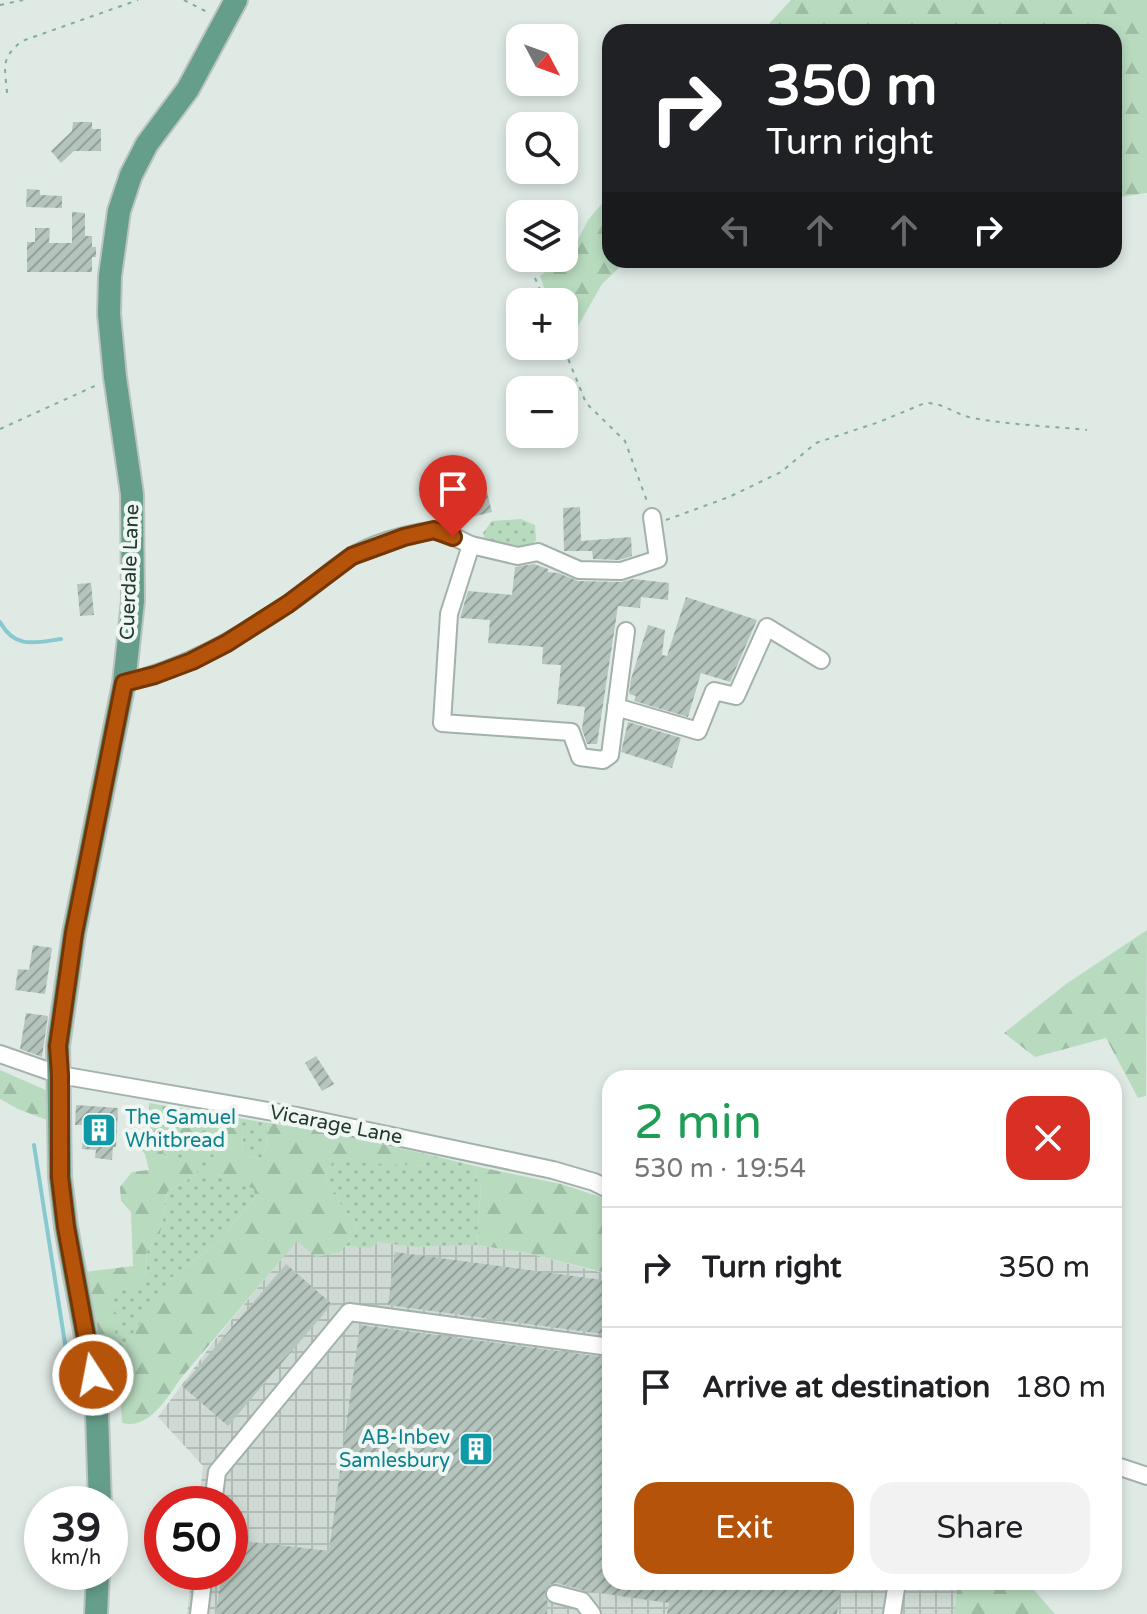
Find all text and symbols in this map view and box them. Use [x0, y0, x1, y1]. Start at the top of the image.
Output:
north arrow [506, 24, 578, 96]
map controls [506, 24, 578, 448]
text: 350 m [766, 53, 937, 120]
icon: right [634, 56, 738, 160]
button: search [506, 112, 578, 184]
text: Turn right [766, 121, 933, 164]
button: layers [506, 200, 578, 272]
icon: left [714, 208, 758, 252]
icon: ahead [798, 208, 842, 252]
icon: ahead [882, 208, 926, 252]
icon: right [966, 208, 1010, 252]
button: + [506, 288, 578, 360]
button: − [506, 376, 578, 448]
pin [419, 455, 487, 537]
icon: arrive [431, 467, 475, 511]
street label: Cuerdale Lane [116, 504, 144, 640]
text: 2 min [634, 1094, 762, 1152]
button: close [1006, 1096, 1090, 1180]
street label: Vicarage Lane [268, 1100, 404, 1150]
place label: The Samuel Whitbread [125, 1106, 236, 1153]
building icon: The Samuel Whitbread [80, 1111, 118, 1149]
text: 530 m · 19:54 [634, 1153, 806, 1184]
icon: right [634, 1245, 678, 1289]
text: Turn right [702, 1249, 842, 1286]
text: 350 m [998, 1249, 1090, 1286]
position arrow [51, 1333, 135, 1417]
icon: arrive [634, 1365, 678, 1409]
text: Arrive at destination [702, 1369, 990, 1406]
text: 180 m [1014, 1369, 1106, 1406]
place label: AB-Inbev Samlesbury [339, 1426, 450, 1473]
building icon: AB-Inbev Samlesbury [457, 1430, 495, 1468]
button: Exit [634, 1482, 854, 1574]
button: Share [870, 1482, 1090, 1574]
speed limit sign: 50 [144, 1486, 248, 1590]
text: 39 [51, 1504, 101, 1552]
text: km/h [51, 1546, 101, 1570]

